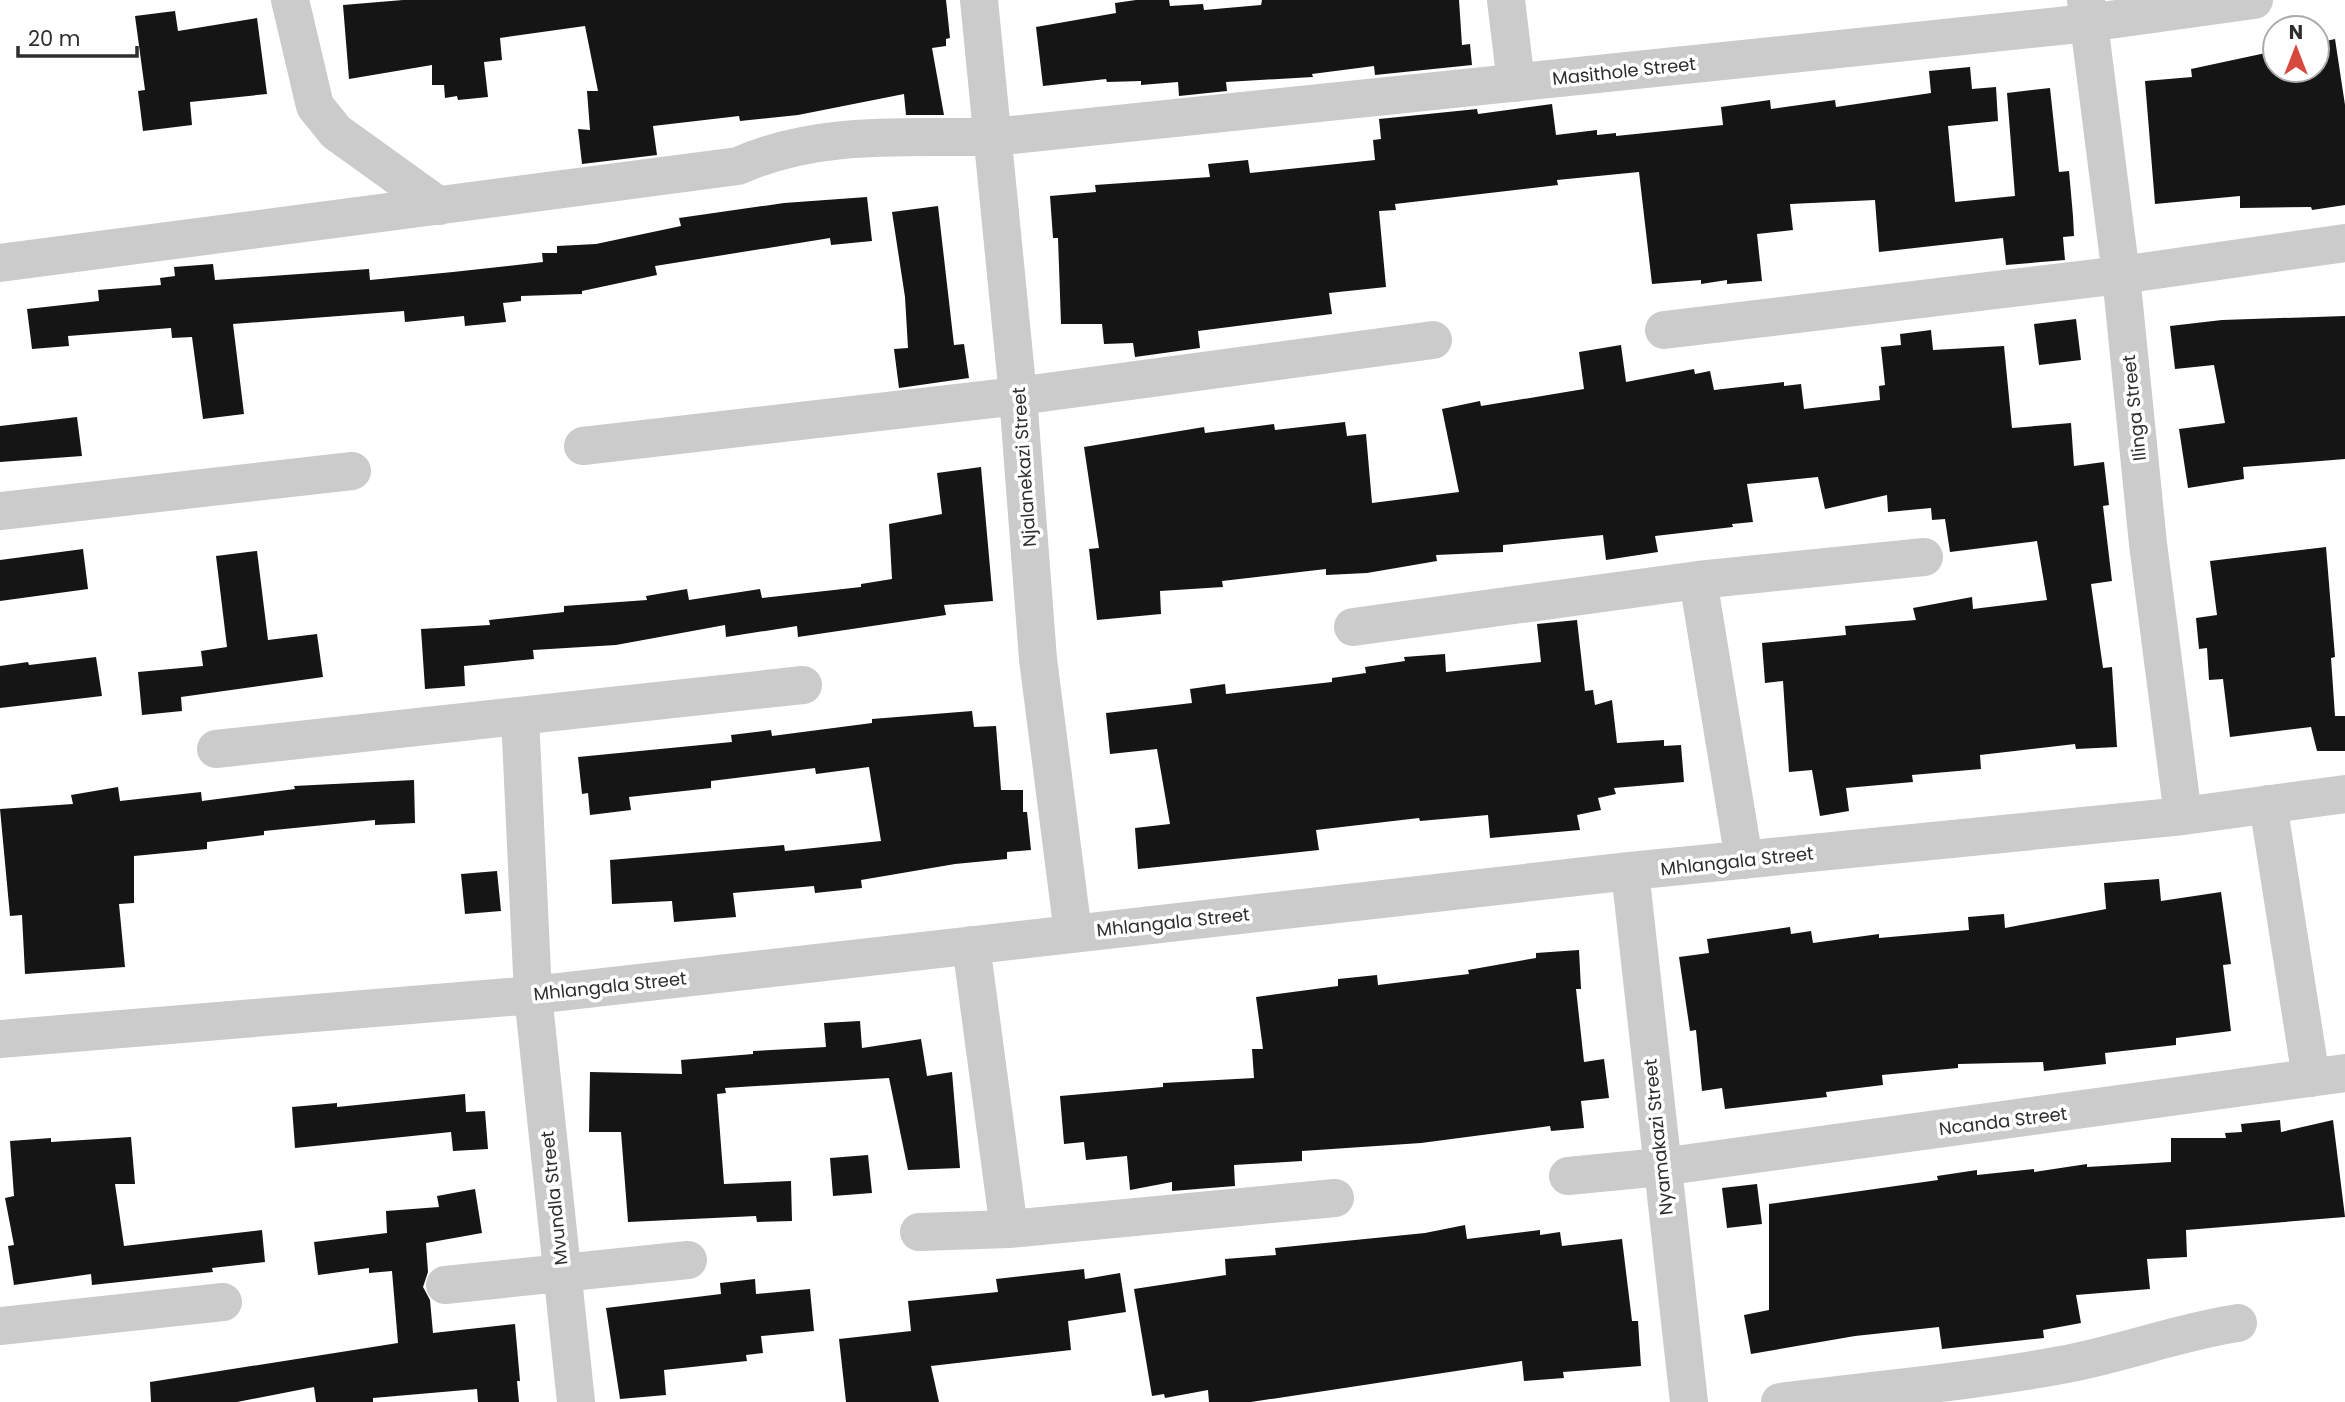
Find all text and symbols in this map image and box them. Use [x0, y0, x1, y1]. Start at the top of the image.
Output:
scale bar [18, 14, 136, 58]
north arrow [2261, 14, 2331, 84]
text: N [2289, 19, 2303, 46]
text: 20 m [28, 24, 81, 53]
street label: Masithole Street [1551, 51, 1697, 91]
street label: Ilinga Street [2116, 354, 2152, 462]
street label: Njalanekazi Street [1006, 386, 1042, 548]
street label: Mhlangala Street [1659, 841, 1815, 881]
street label: Mhlangala Street [1095, 902, 1251, 942]
street label: Mhlangala Street [532, 966, 688, 1006]
street label: Nyamakazi Street [1637, 1058, 1679, 1216]
street label: Ncanda Street [1937, 1101, 2069, 1141]
street label: Mvundla Street [535, 1130, 573, 1266]

